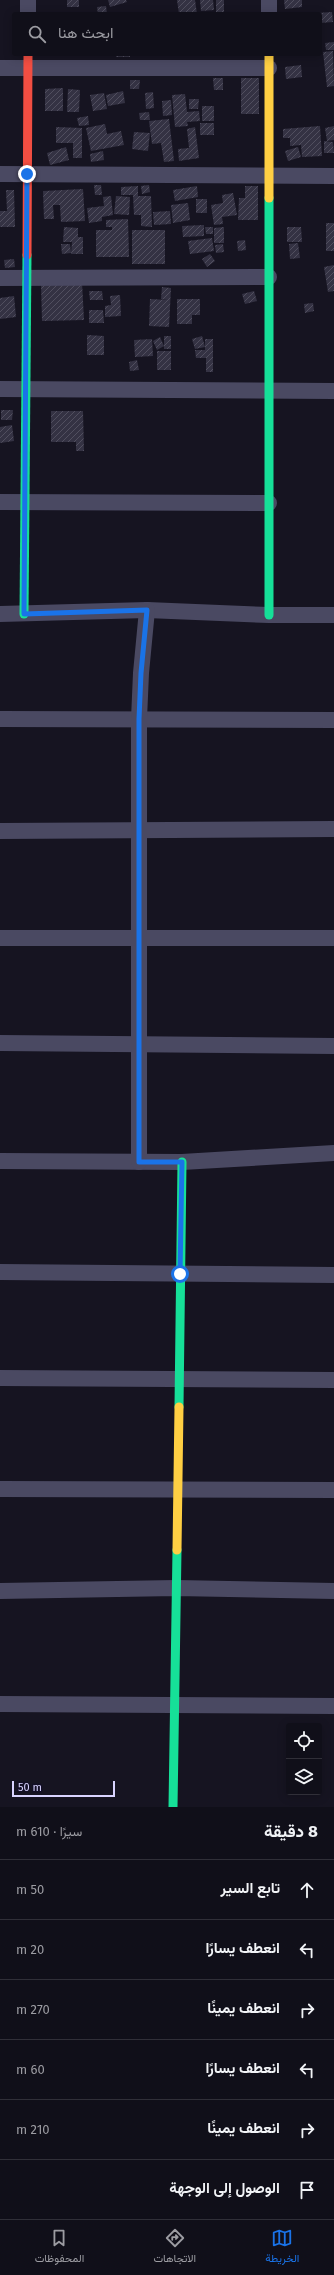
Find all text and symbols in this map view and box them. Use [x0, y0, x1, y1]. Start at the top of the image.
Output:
search box [12, 12, 322, 56]
icon: search [26, 23, 48, 45]
text: ابحث هنا [58, 24, 113, 42]
route end [18, 165, 36, 183]
route start [171, 1265, 189, 1283]
map controls [286, 1723, 322, 1795]
button: locate [286, 1723, 322, 1759]
button: layers [286, 1759, 322, 1795]
scale bar [12, 1779, 115, 1798]
text: 50 m [18, 1781, 42, 1794]
text: 8 دقيقة [264, 1821, 318, 1842]
text: سيرًا · 610 m [16, 1824, 82, 1839]
text: تابع السير [221, 1879, 280, 1897]
icon: ahead [296, 1879, 318, 1901]
text: 50 m [16, 1882, 44, 1897]
text: انعطف يسارًا [205, 1939, 280, 1957]
icon: left [296, 1939, 318, 1961]
text: 20 m [16, 1942, 44, 1957]
text: انعطف يمينًا [207, 1999, 280, 2017]
icon: right [296, 1999, 318, 2021]
text: 270 m [16, 2002, 50, 2017]
text: انعطف يسارًا [205, 2059, 280, 2077]
icon: left [296, 2059, 318, 2081]
text: 60 m [16, 2062, 45, 2077]
text: انعطف يمينًا [207, 2119, 280, 2137]
icon: right [296, 2119, 318, 2141]
text: 210 m [16, 2122, 50, 2137]
text: الوصول إلى الوجهة [169, 2179, 280, 2197]
icon: arrive [296, 2179, 318, 2201]
tab: المحفوظات [35, 2227, 84, 2268]
tab: الاتجاهات [153, 2227, 196, 2268]
tab: الخريطة [265, 2227, 299, 2268]

